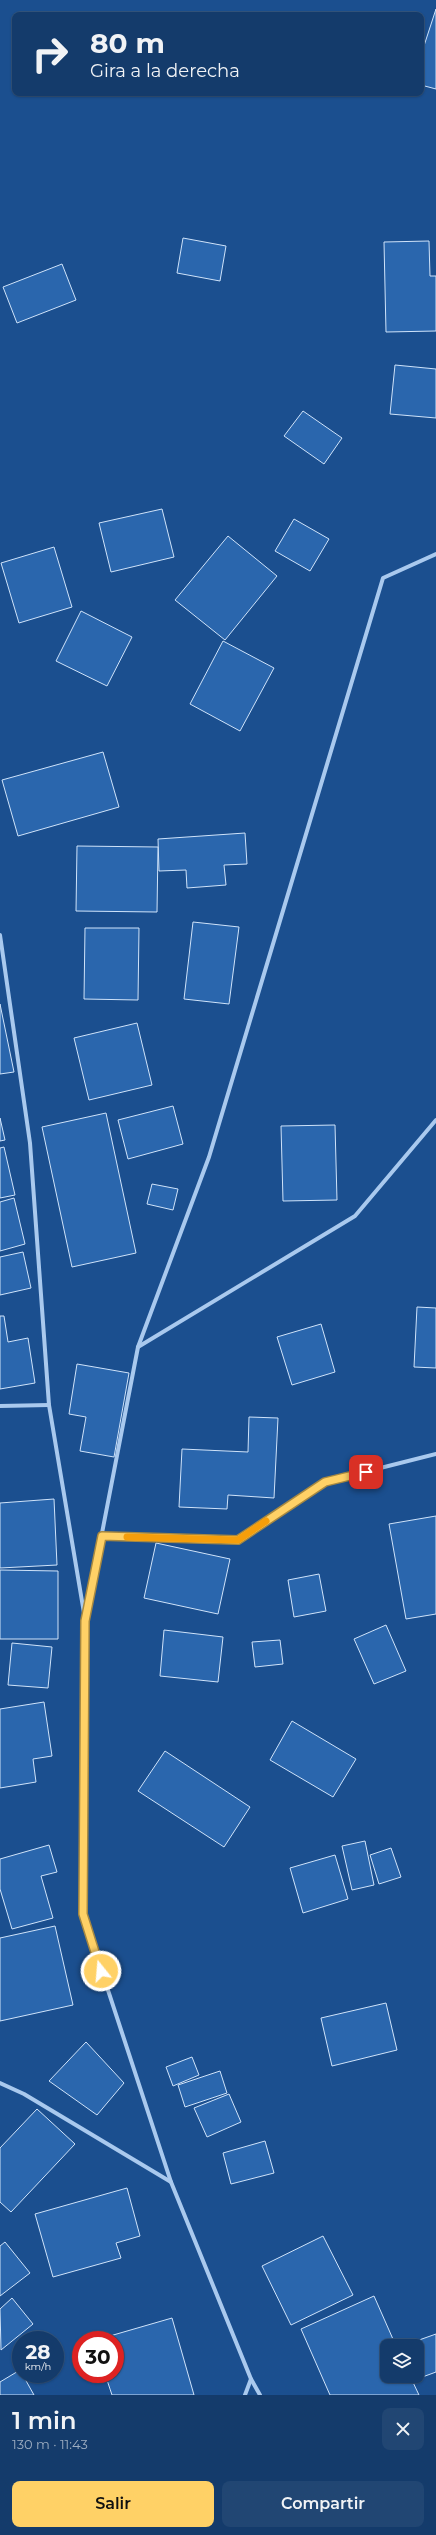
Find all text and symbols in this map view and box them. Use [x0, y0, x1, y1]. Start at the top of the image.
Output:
text: 80 m [90, 26, 165, 60]
icon: right [24, 28, 76, 80]
text: Gira a la derecha [90, 60, 240, 82]
pin [349, 1455, 383, 1489]
icon: arrive [355, 1461, 377, 1483]
position arrow [80, 1950, 122, 1992]
speed limit sign: 30 [72, 2331, 124, 2383]
map controls [380, 2339, 424, 2383]
button: layers [380, 2339, 424, 2383]
text: 28 [26, 2340, 51, 2364]
text: km/h [25, 2360, 51, 2373]
text: 1 min [12, 2406, 76, 2435]
button: close [382, 2408, 424, 2450]
text: 130 m · 11:43 [12, 2436, 88, 2452]
button: Salir [12, 2481, 214, 2527]
button: Compartir [222, 2481, 424, 2527]

